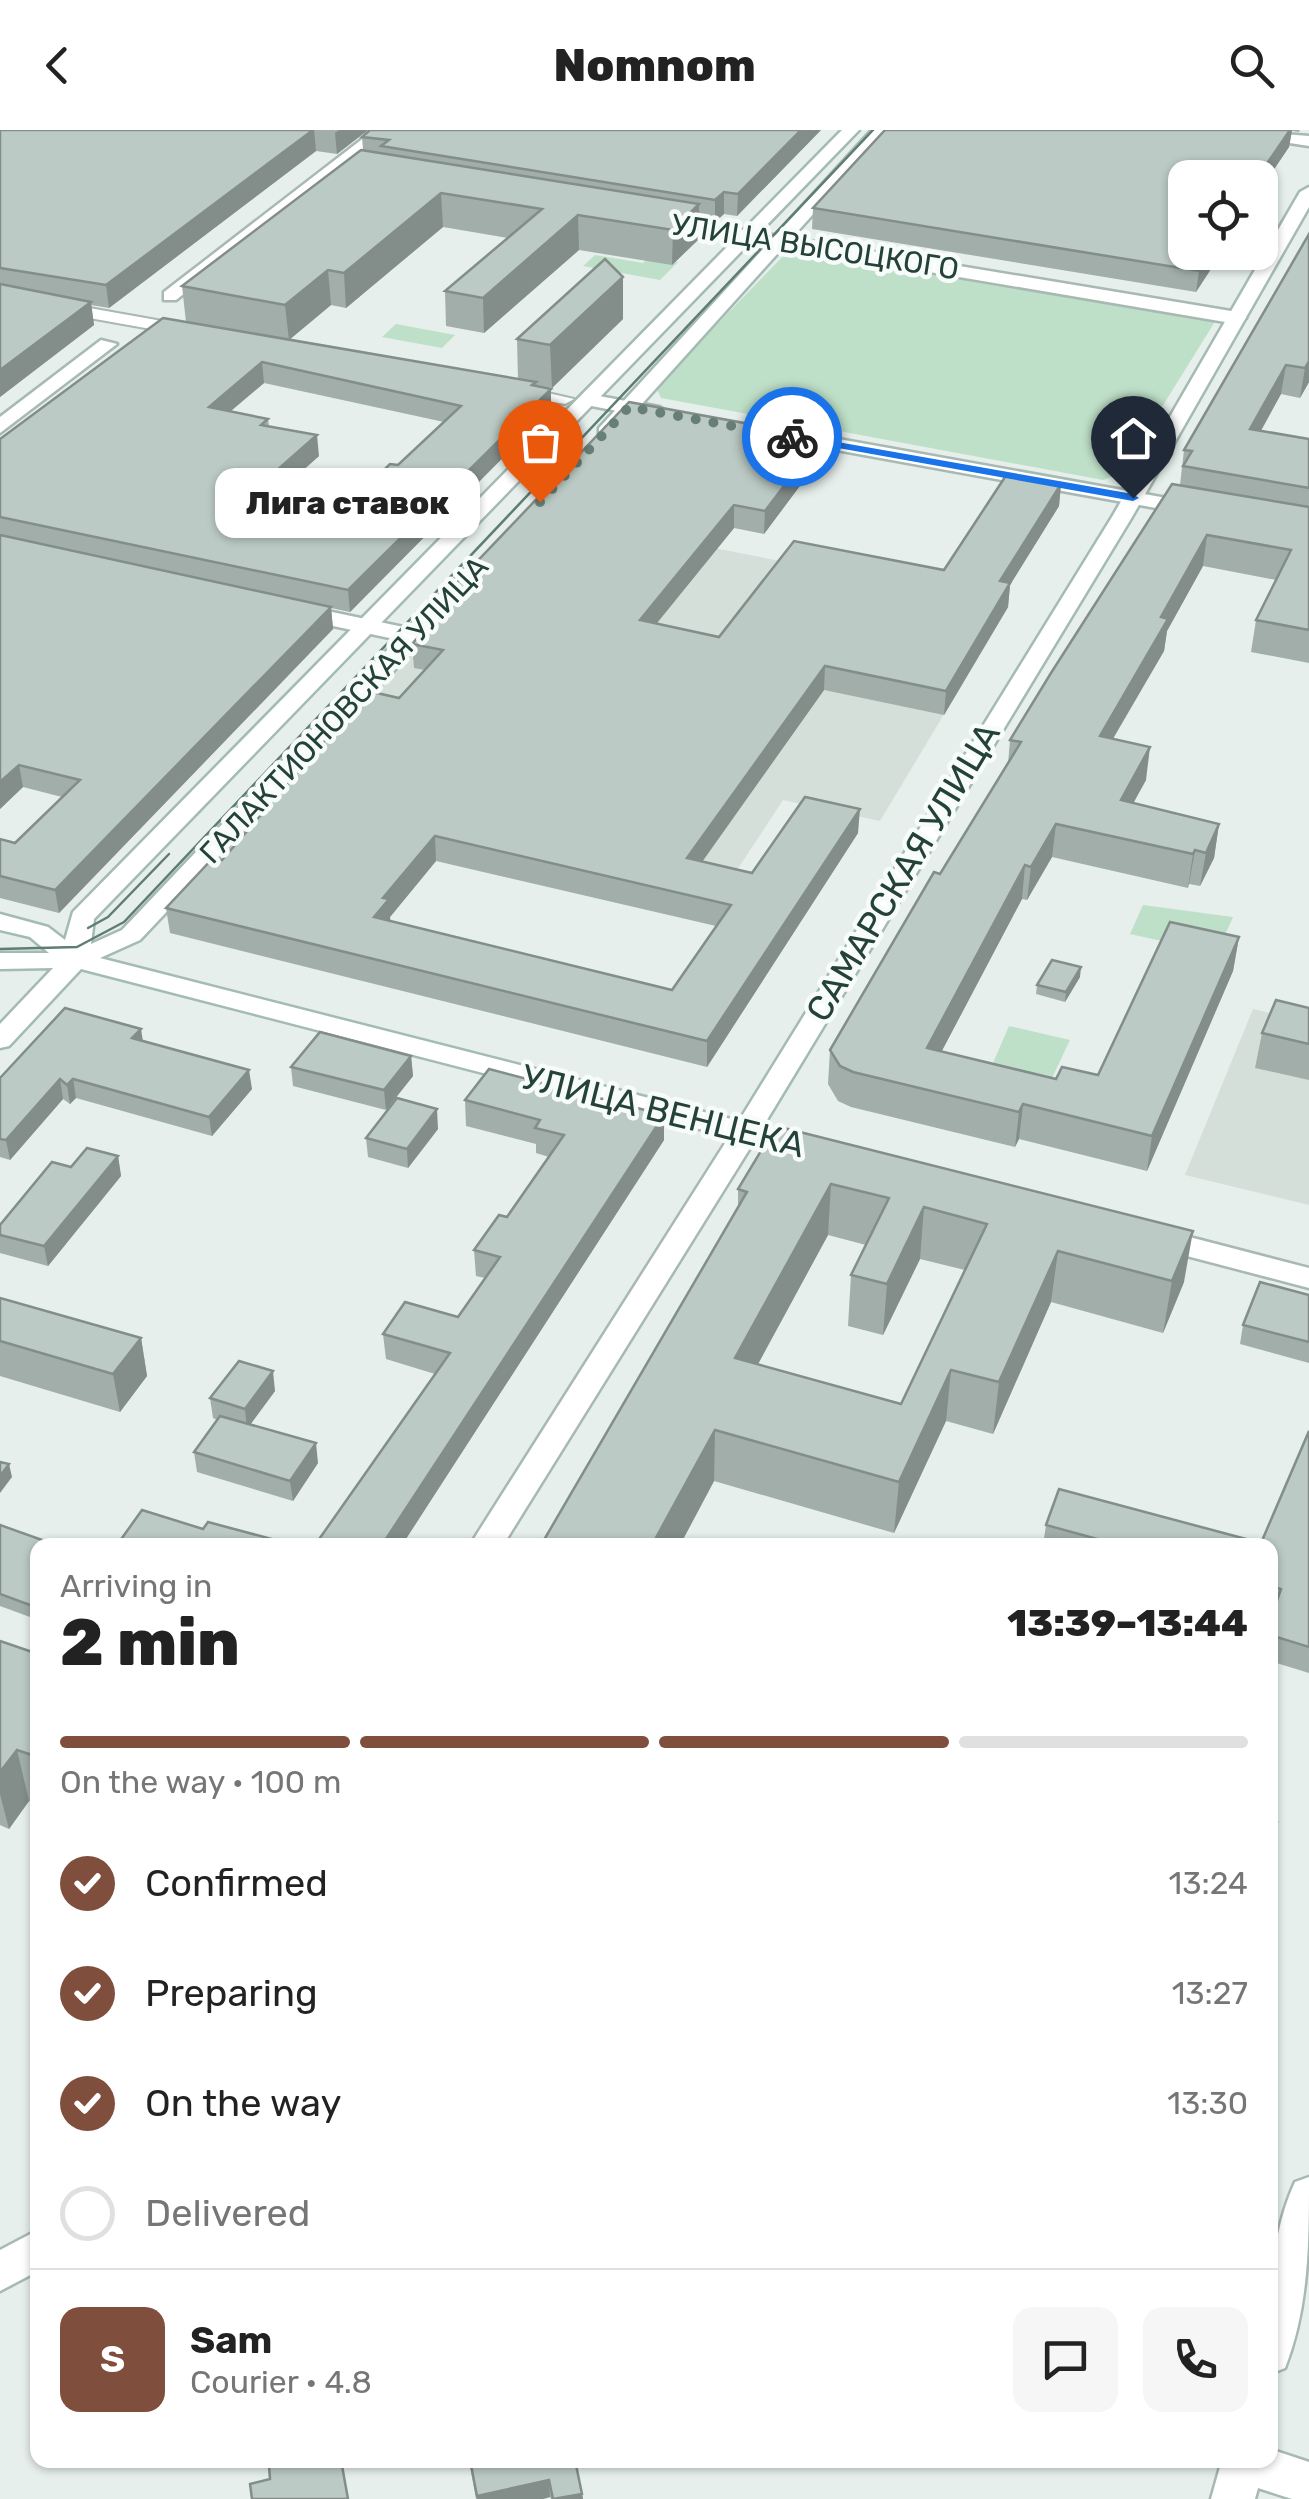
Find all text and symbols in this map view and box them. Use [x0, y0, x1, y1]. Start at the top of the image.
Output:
icon: back [30, 38, 85, 93]
icon: search [1224, 38, 1279, 93]
text: Nomnom [553, 39, 756, 92]
map controls [1168, 160, 1278, 270]
button: locate [1168, 160, 1278, 270]
street label: УЛИЦА ВЫСОЦКОГО [669, 206, 961, 288]
courier [742, 387, 842, 487]
pin [1091, 396, 1176, 499]
pin [498, 400, 583, 503]
icon: bike [765, 410, 820, 465]
icon: home [1106, 411, 1161, 466]
icon: bag [513, 415, 568, 470]
callout: Лига ставок [215, 467, 480, 537]
text: Лига ставок [245, 484, 450, 522]
street label: ГАЛАКТИОНОВСКАЯ УЛИЦА [192, 549, 496, 871]
street label: САМАРСКАЯ УЛИЦА [797, 715, 1009, 1029]
street label: УЛИЦА ВЕНЦЕКА [517, 1056, 809, 1166]
text: Arriving in [60, 1567, 212, 1605]
text: 13:39–13:44 [1007, 1600, 1248, 1646]
text: 2 min [60, 1604, 240, 1681]
text: On the way · 100 m [60, 1763, 341, 1801]
icon: check [60, 1856, 115, 1911]
text: Confirmed [145, 1860, 328, 1906]
text: 13:24 [1169, 1864, 1248, 1902]
icon: check [60, 1966, 115, 2021]
text: Preparing [145, 1970, 318, 2016]
text: 13:27 [1172, 1974, 1248, 2012]
icon: check [60, 2076, 115, 2131]
text: On the way [145, 2080, 341, 2126]
text: 13:30 [1167, 2084, 1248, 2122]
text: Delivered [145, 2190, 310, 2236]
button: chat [1013, 2307, 1118, 2412]
button: phone [1143, 2307, 1248, 2412]
text: Sam [190, 2317, 272, 2363]
text: S [100, 2336, 125, 2382]
text: Courier · 4.8 [190, 2363, 372, 2401]

